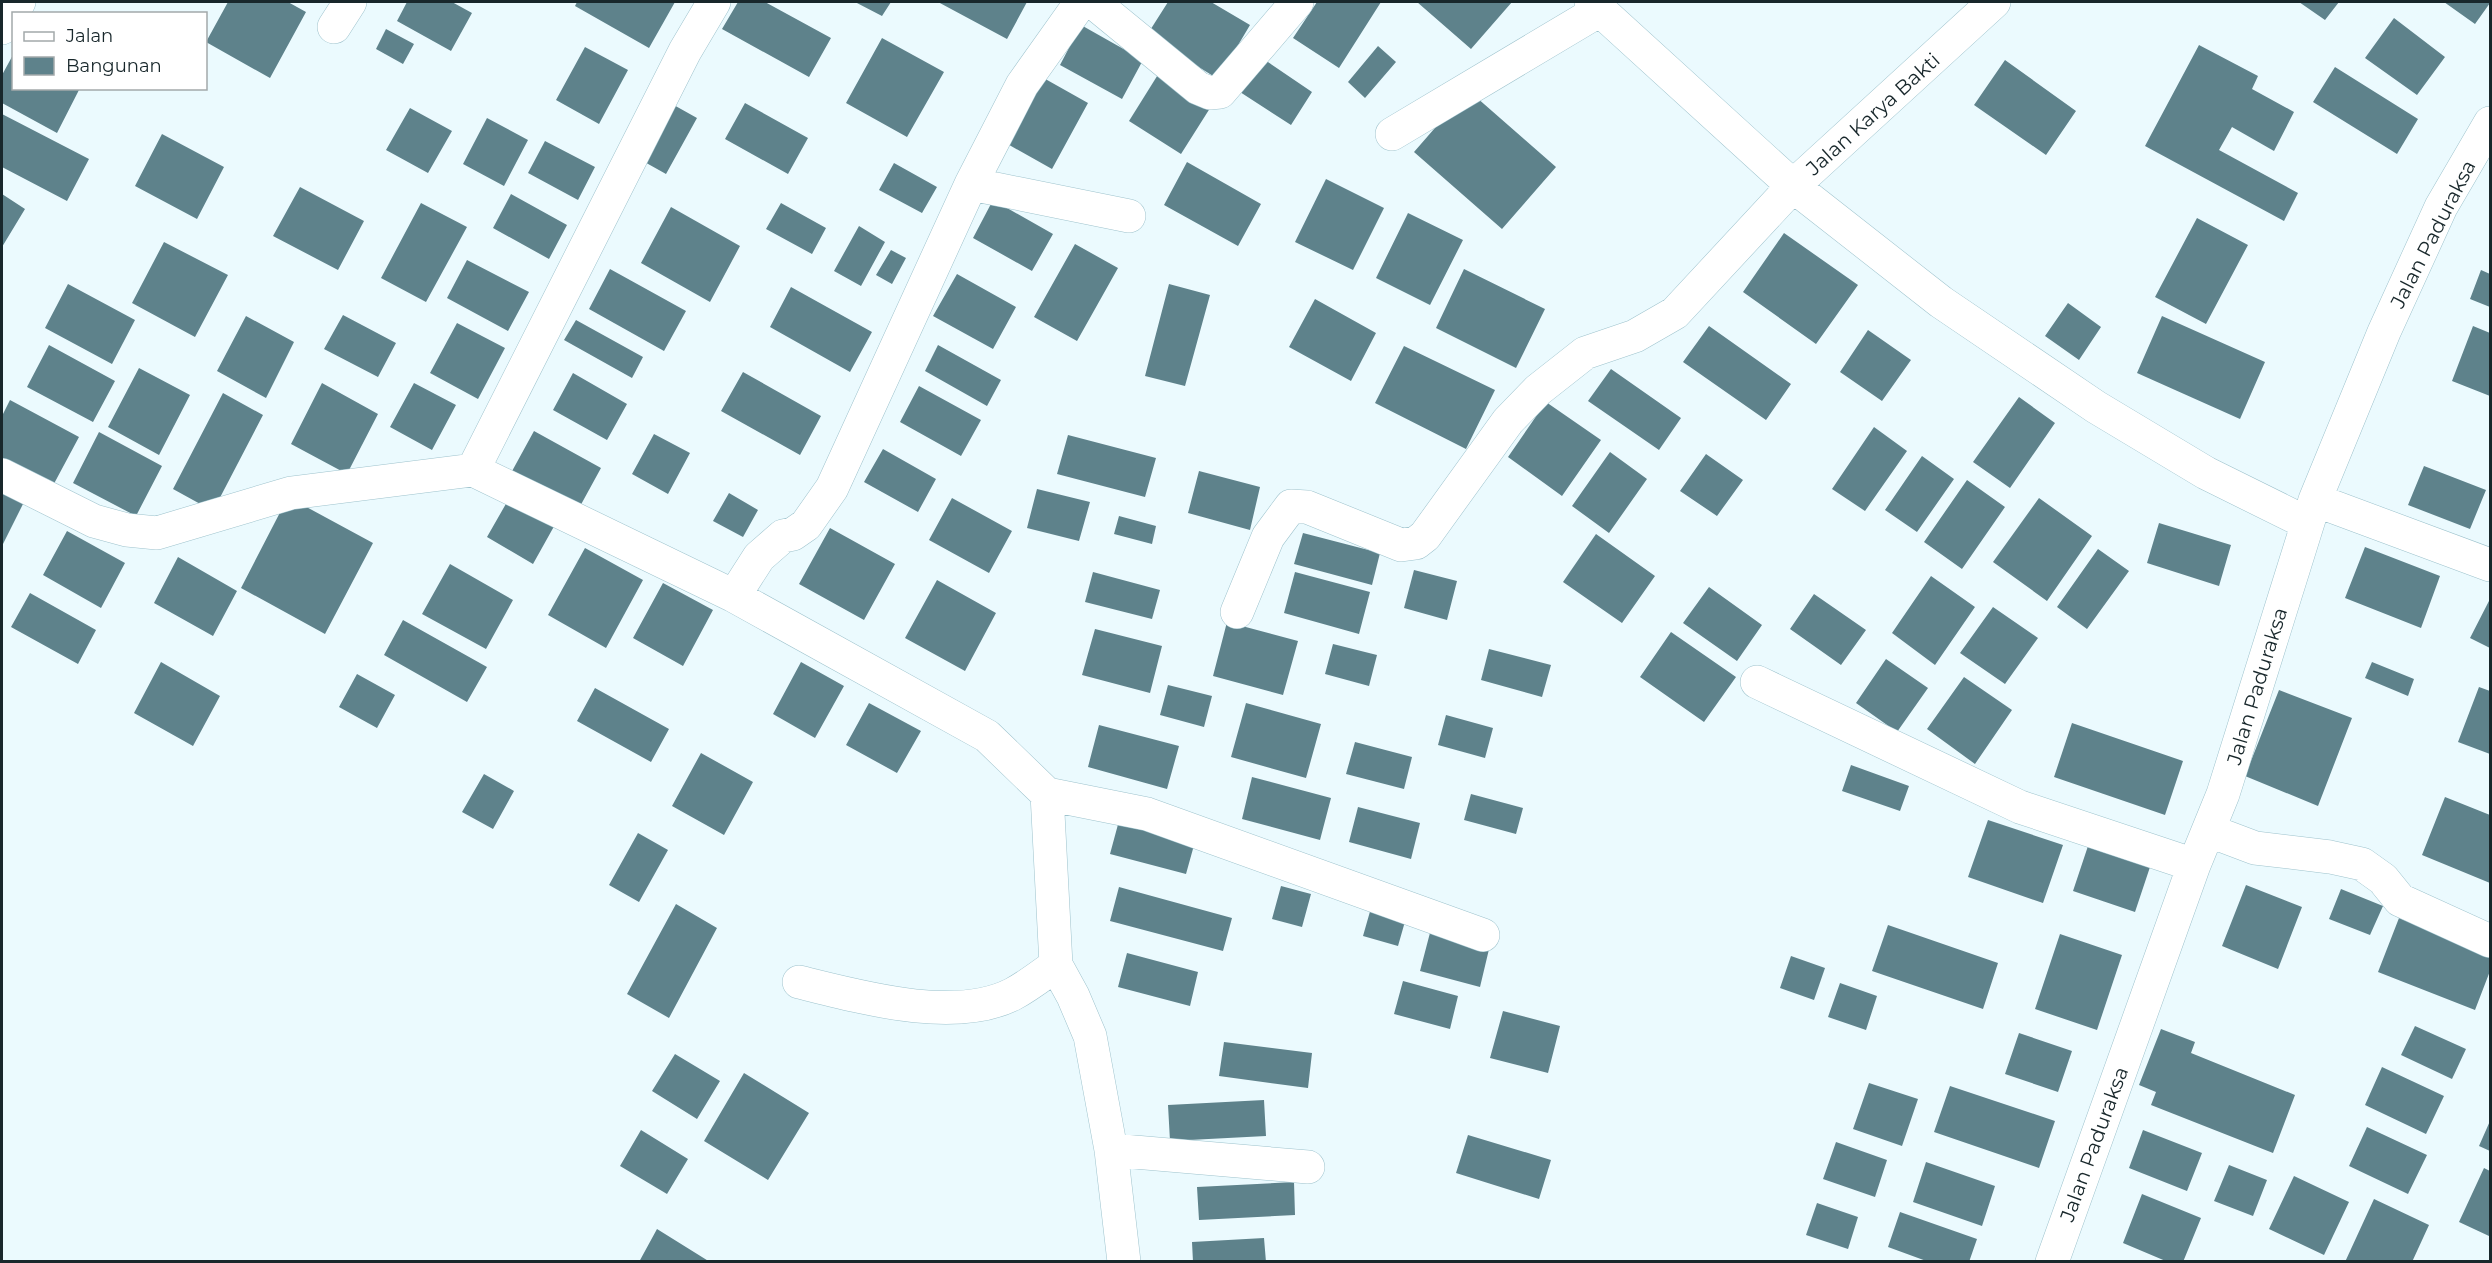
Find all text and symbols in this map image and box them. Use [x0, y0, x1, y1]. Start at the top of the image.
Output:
legend [12, 12, 207, 90]
text: Jalan [65, 25, 113, 47]
street label: Jalan Karya Bakti [1801, 48, 1945, 181]
text: Bangunan [66, 55, 162, 77]
street label: Jalan Paduraksa [2385, 156, 2481, 313]
street label: Jalan Paduraksa [2221, 605, 2292, 768]
street label: Jalan Paduraksa [2055, 1063, 2133, 1226]

